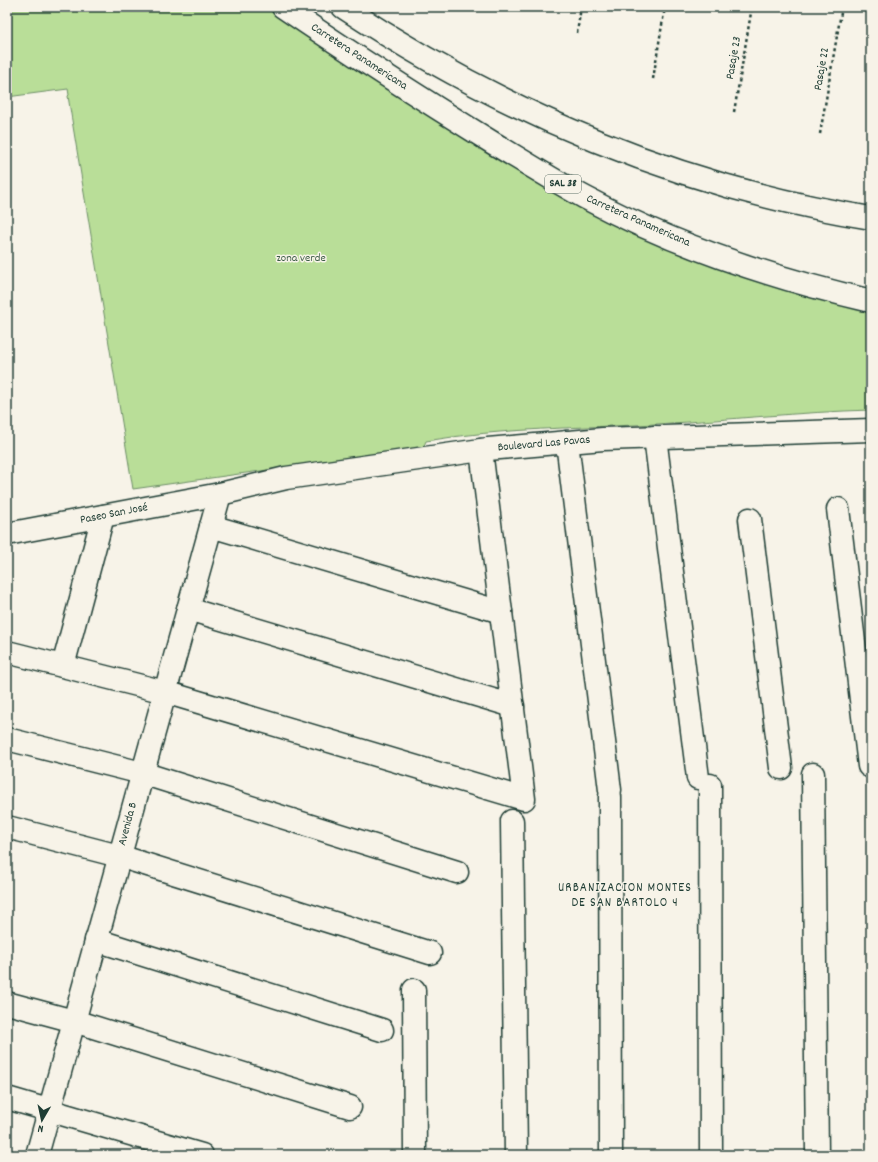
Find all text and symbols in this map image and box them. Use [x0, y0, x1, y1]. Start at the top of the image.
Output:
street label: Carretera Panamericana [307, 19, 411, 95]
street label: Pasaje 23 [722, 35, 746, 81]
street label: Pasaje 22 [810, 46, 834, 92]
road number: SAL 38 [545, 175, 581, 193]
street label: Carretera Panamericana [583, 190, 693, 252]
park label: zona verde [276, 250, 326, 267]
street label: Boulevard Las Pavas [497, 431, 591, 457]
street label: Paseo San José [79, 499, 149, 529]
street label: Avenida B [114, 800, 142, 848]
district label: URBANIZACION MONTES DE SAN BARTOLO 4 [558, 879, 692, 913]
north arrow [22, 1100, 62, 1140]
text: N [36, 1119, 45, 1136]

